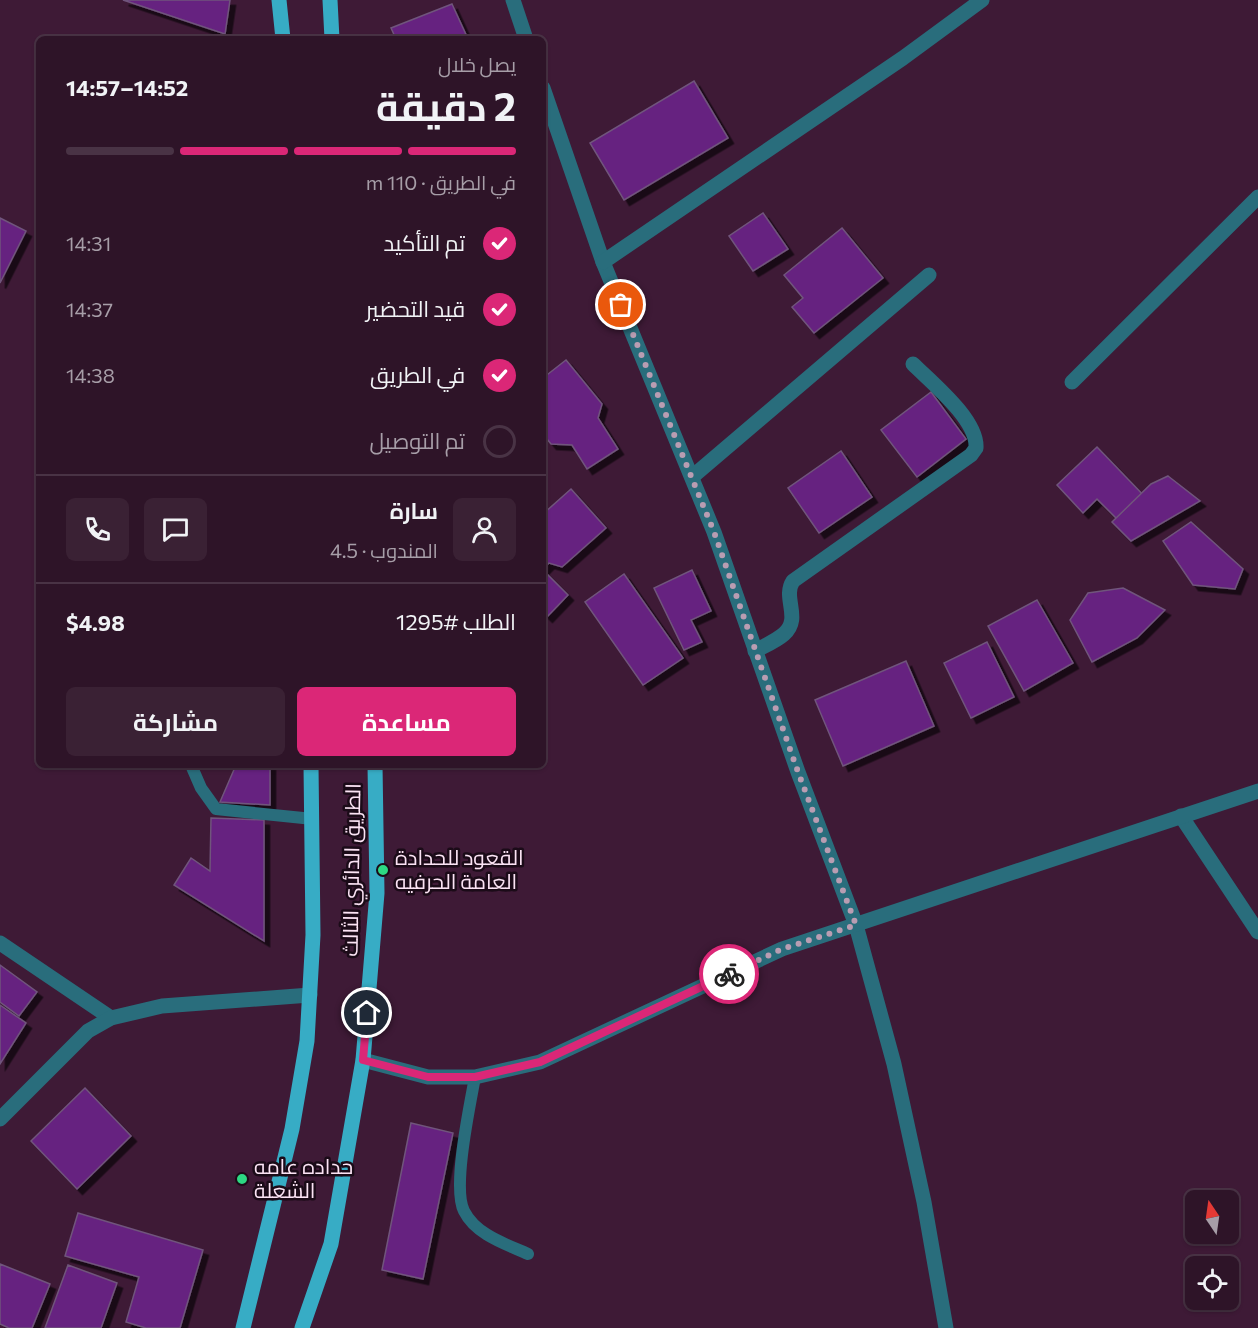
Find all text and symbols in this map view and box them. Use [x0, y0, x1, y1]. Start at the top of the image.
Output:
text: يصل خلال [438, 52, 516, 76]
text: 14:52–14:57 [66, 74, 188, 101]
text: 2 دقيقة [376, 81, 516, 129]
text: في الطريق · 110 m [366, 170, 516, 194]
icon: check [483, 227, 516, 260]
text: تم التأكيد [384, 229, 465, 256]
text: 14:31 [66, 231, 111, 255]
pin [595, 279, 646, 330]
icon: bag [604, 288, 637, 321]
icon: check [483, 293, 516, 326]
text: قيد التحضير [366, 295, 465, 322]
text: 14:37 [66, 297, 113, 321]
icon: check [483, 359, 516, 392]
text: في الطريق [370, 361, 465, 388]
text: 14:38 [66, 363, 115, 387]
text: تم التوصيل [369, 427, 465, 454]
text: سارة [390, 497, 438, 524]
button: phone [66, 498, 129, 561]
button: chat [144, 498, 207, 561]
button: person [453, 498, 516, 561]
text: المندوب · 4.5 [330, 538, 438, 562]
text: الطلب #1295 [396, 608, 516, 635]
text: $4.98 [66, 609, 125, 636]
button: مشاركة [66, 687, 285, 756]
button: مساعدة [297, 687, 516, 756]
street label: الطريق الدائري الثالث [336, 783, 370, 957]
place label: القعود للحدادة العامة الحرفيه [395, 844, 524, 894]
marker: القعود للحدادة العامة الحرفيه [376, 863, 390, 877]
courier [699, 944, 759, 1004]
icon: bike [713, 958, 746, 991]
pin [341, 987, 392, 1038]
icon: home [350, 996, 383, 1029]
place label: حداده عامه الشعلة [254, 1153, 353, 1202]
marker: حداده عامه الشعلة [235, 1172, 249, 1186]
north arrow [1185, 1190, 1239, 1244]
map controls [1185, 1190, 1239, 1310]
button: locate [1185, 1256, 1239, 1310]

